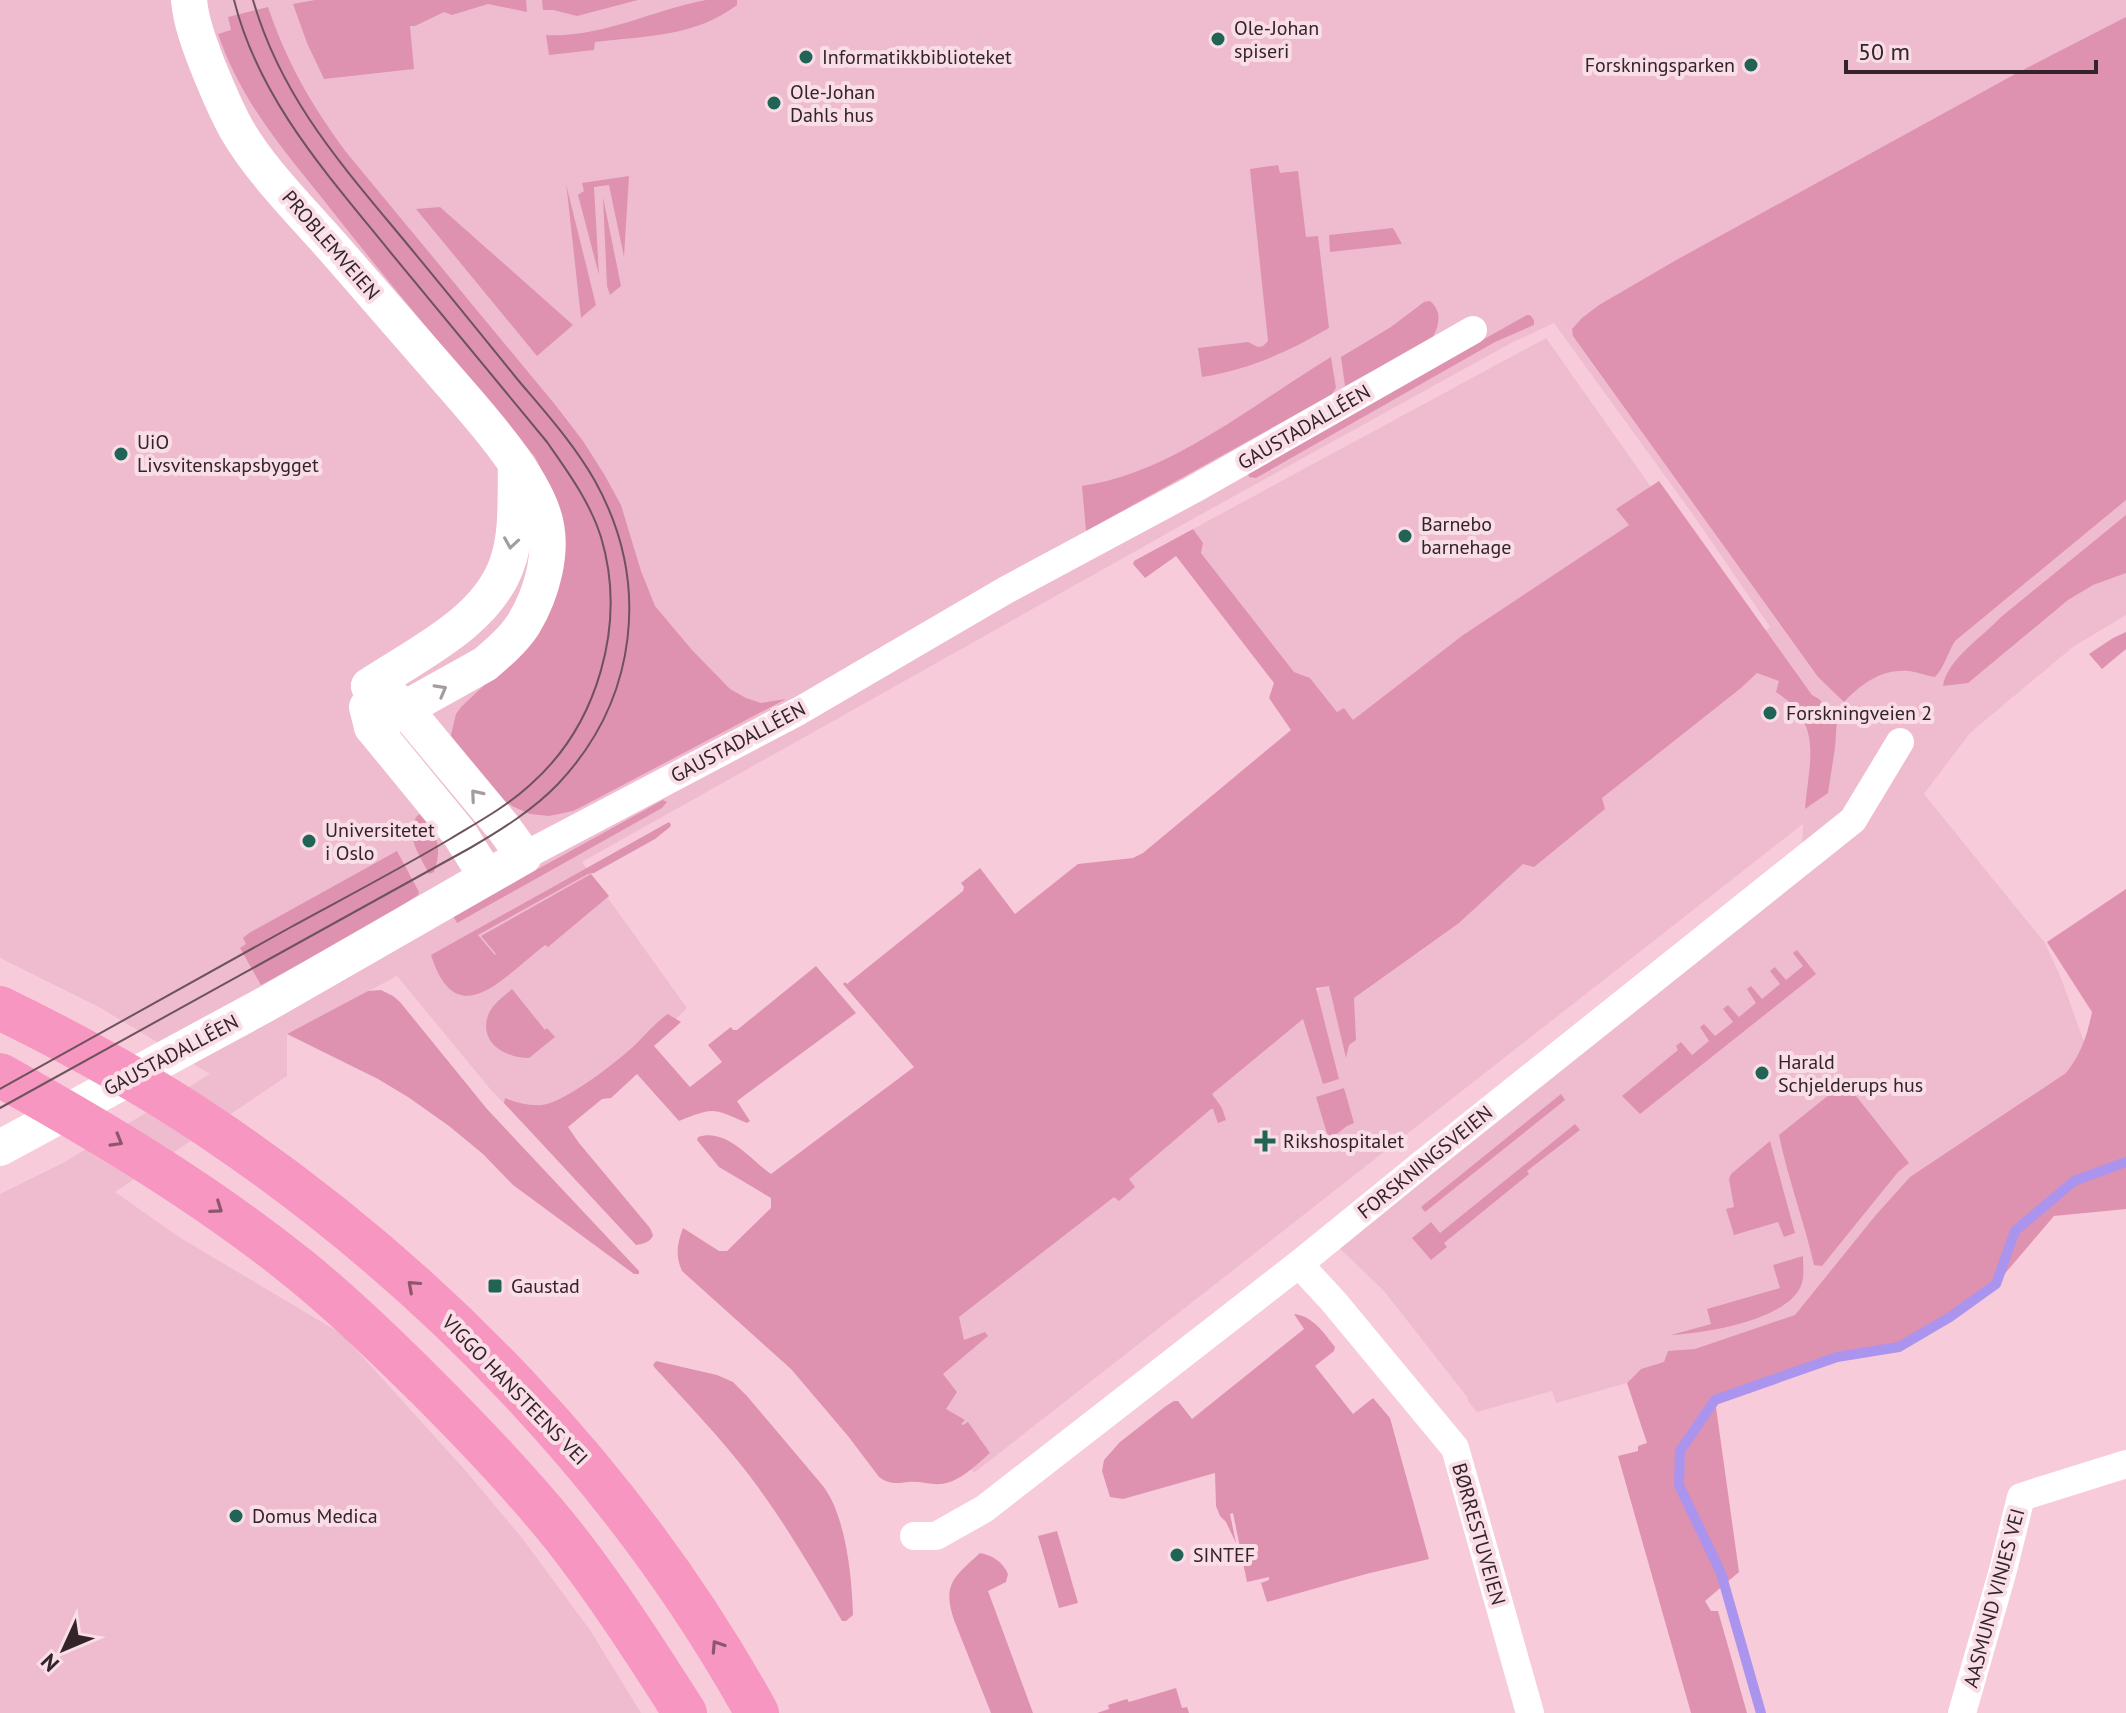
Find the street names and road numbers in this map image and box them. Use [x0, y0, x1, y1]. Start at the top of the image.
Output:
street label: PROBLEMVEIEN [276, 185, 386, 305]
street label: GAUSTADALLÉEN [1233, 379, 1375, 475]
street label: GAUSTADALLÉEN [666, 696, 810, 788]
street label: GAUSTADALLÉEN [99, 1009, 243, 1101]
street label: FORSKNINGSVEIEN [1352, 1100, 1498, 1224]
street label: VIGGO HANSTEENS VEI [436, 1309, 594, 1471]
street label: BØRRESTUVEIEN [1446, 1460, 1512, 1608]
street label: AASMUND VINJES VEI [1958, 1505, 2030, 1691]

